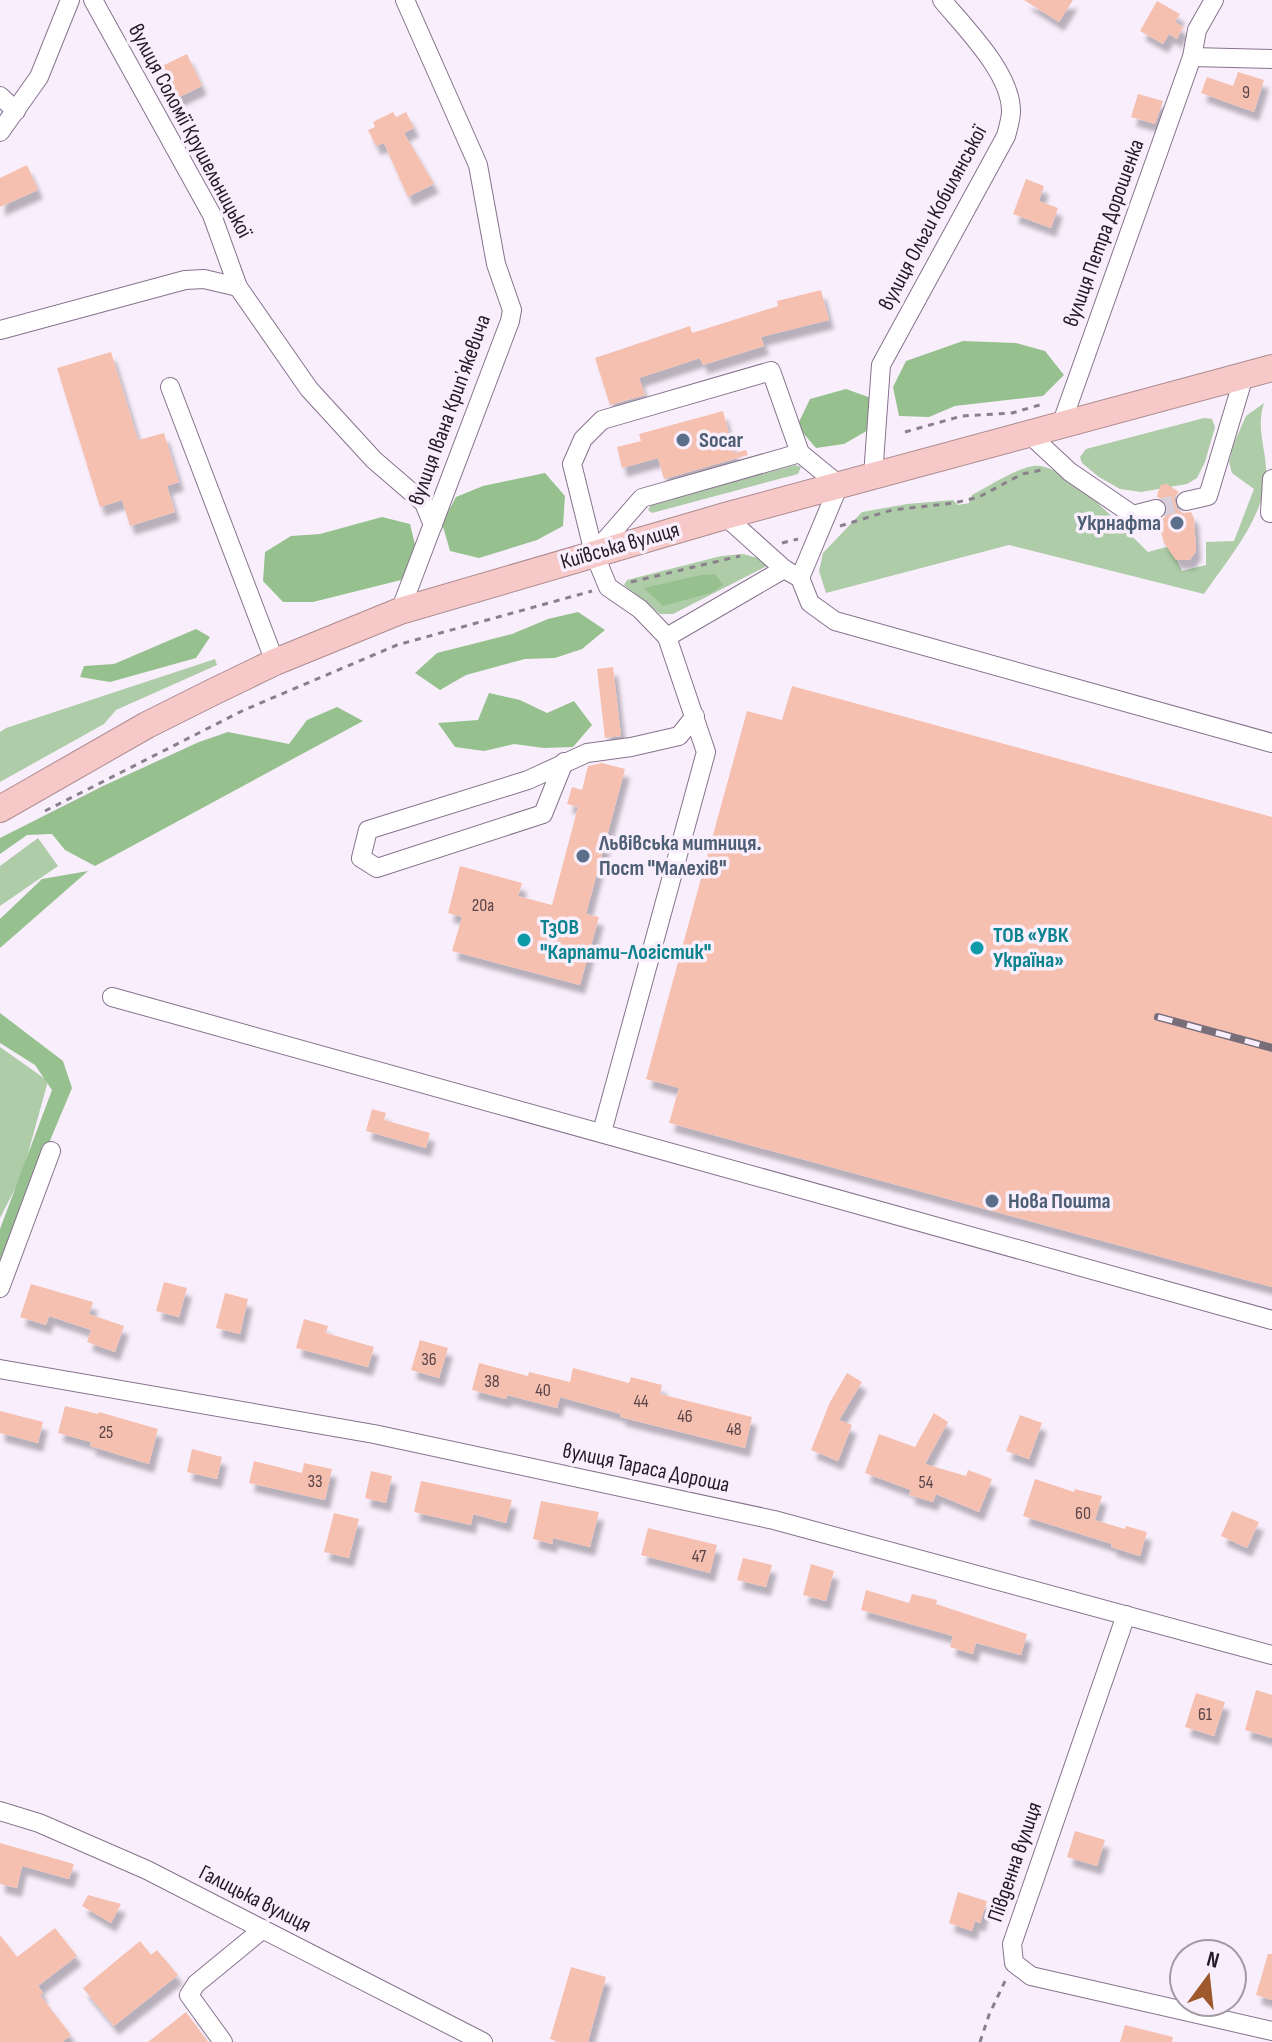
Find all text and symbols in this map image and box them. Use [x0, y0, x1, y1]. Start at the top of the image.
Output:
street label: вулиця Соломії Крушельницької [122, 19, 258, 243]
house number: 9 [1242, 82, 1250, 103]
street label: вулиця Ольги Кобилянської [873, 120, 994, 315]
street label: вулиця Петра Дорошенка [1058, 136, 1150, 330]
street label: вулиця Івана Крипʼякевича [403, 311, 497, 509]
place label: Socar [699, 427, 744, 454]
marker: Socar [674, 431, 692, 449]
place label: Укрнафта [1077, 510, 1161, 537]
marker: Укрнафта [1168, 514, 1186, 532]
street label: Київська вулиця [558, 516, 682, 576]
place label: Львівська митниця. Пост "Малехів" [598, 830, 761, 882]
marker: Львівська митниця. Пост "Малехів" [574, 847, 592, 865]
house number: 20а [472, 895, 494, 916]
place label: ТзОВ "Карпати-Логістик" [540, 914, 711, 966]
place label: ТОВ «УВК Україна» [993, 922, 1069, 974]
marker: ТзОВ "Карпати-Логістик" [515, 931, 533, 949]
marker: ТОВ «УВК Україна» [968, 939, 986, 957]
place label: Нова Пошта [1008, 1188, 1111, 1215]
marker: Нова Пошта [983, 1192, 1001, 1210]
house number: 36 [421, 1349, 437, 1370]
house number: 38 [484, 1371, 500, 1392]
house number: 40 [535, 1380, 551, 1401]
house number: 44 [633, 1391, 649, 1412]
house number: 46 [677, 1406, 693, 1427]
house number: 48 [726, 1419, 742, 1440]
house number: 25 [99, 1422, 113, 1443]
street label: вулиця Тараса Дороша [560, 1437, 732, 1499]
house number: 33 [307, 1471, 323, 1492]
house number: 54 [919, 1472, 934, 1493]
house number: 60 [1075, 1503, 1091, 1524]
house number: 47 [692, 1546, 707, 1567]
house number: 61 [1198, 1704, 1213, 1725]
street label: Південна вулиця [982, 1799, 1048, 1925]
street label: Галицька вулиця [194, 1859, 316, 1939]
north arrow [1168, 1938, 1248, 2018]
text: N [1204, 1946, 1222, 1975]

